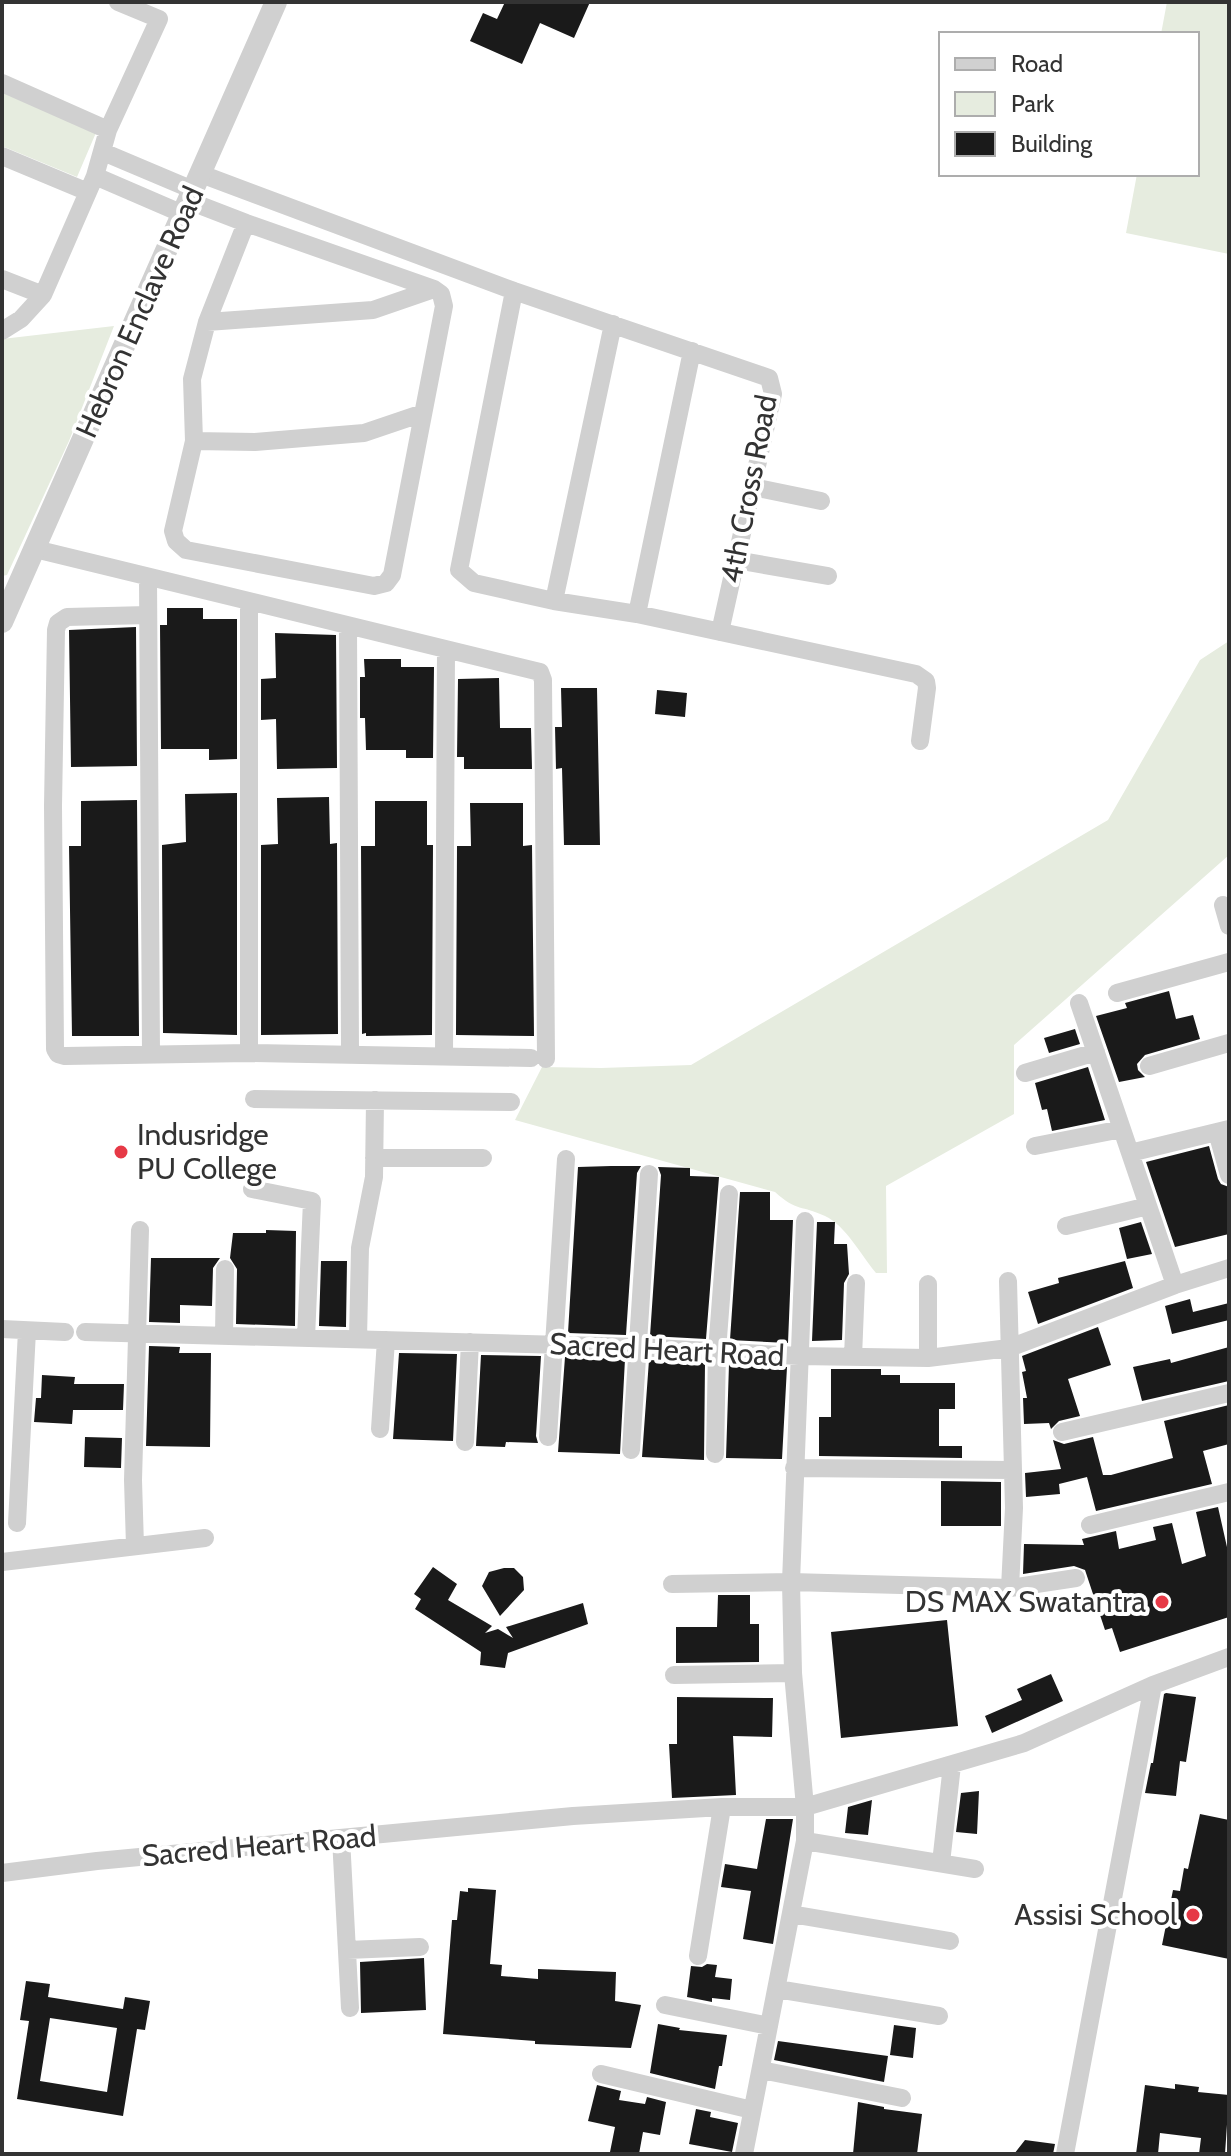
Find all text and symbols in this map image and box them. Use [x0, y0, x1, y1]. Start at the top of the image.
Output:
legend [939, 32, 1199, 176]
text: Road [1011, 49, 1063, 78]
text: Park [1011, 89, 1054, 118]
text: Building [1011, 129, 1093, 158]
street label: Hebron Enclave Road [67, 180, 212, 443]
street label: 4th Cross Road [712, 392, 785, 586]
place label: Indusridge PU College [137, 1116, 277, 1187]
marker: Indusridge PU College [112, 1143, 130, 1161]
street label: Sacred Heart Road [549, 1325, 785, 1374]
place label: DS MAX Swatantra [905, 1583, 1147, 1620]
marker: DS MAX Swatantra [1153, 1593, 1171, 1611]
street label: Sacred Heart Road [140, 1817, 378, 1874]
place label: Assisi School [1014, 1896, 1177, 1933]
marker: Assisi School [1184, 1906, 1202, 1924]

